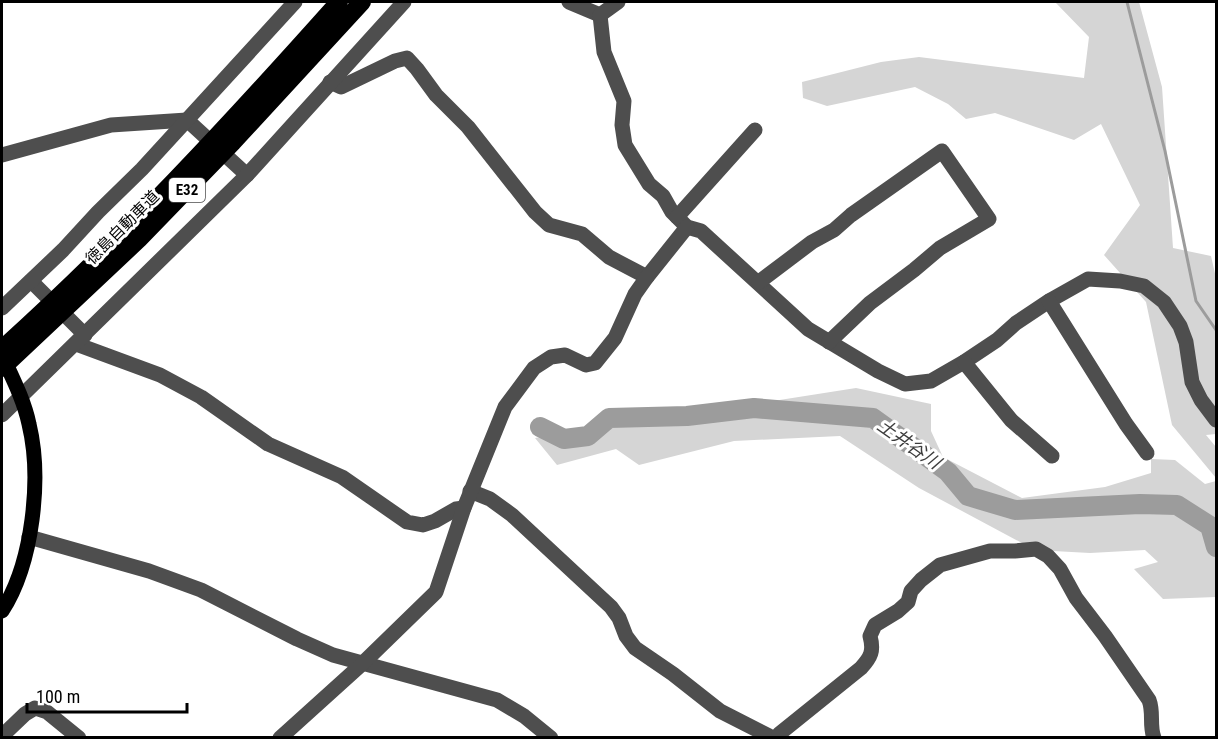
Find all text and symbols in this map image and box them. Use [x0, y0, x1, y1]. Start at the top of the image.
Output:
road number: E32 [169, 178, 205, 202]
street label: 徳島自動車道 [82, 187, 163, 268]
water label: 土井谷川 [874, 414, 946, 474]
scale bar [27, 676, 188, 714]
text: 100 m [36, 686, 80, 707]

